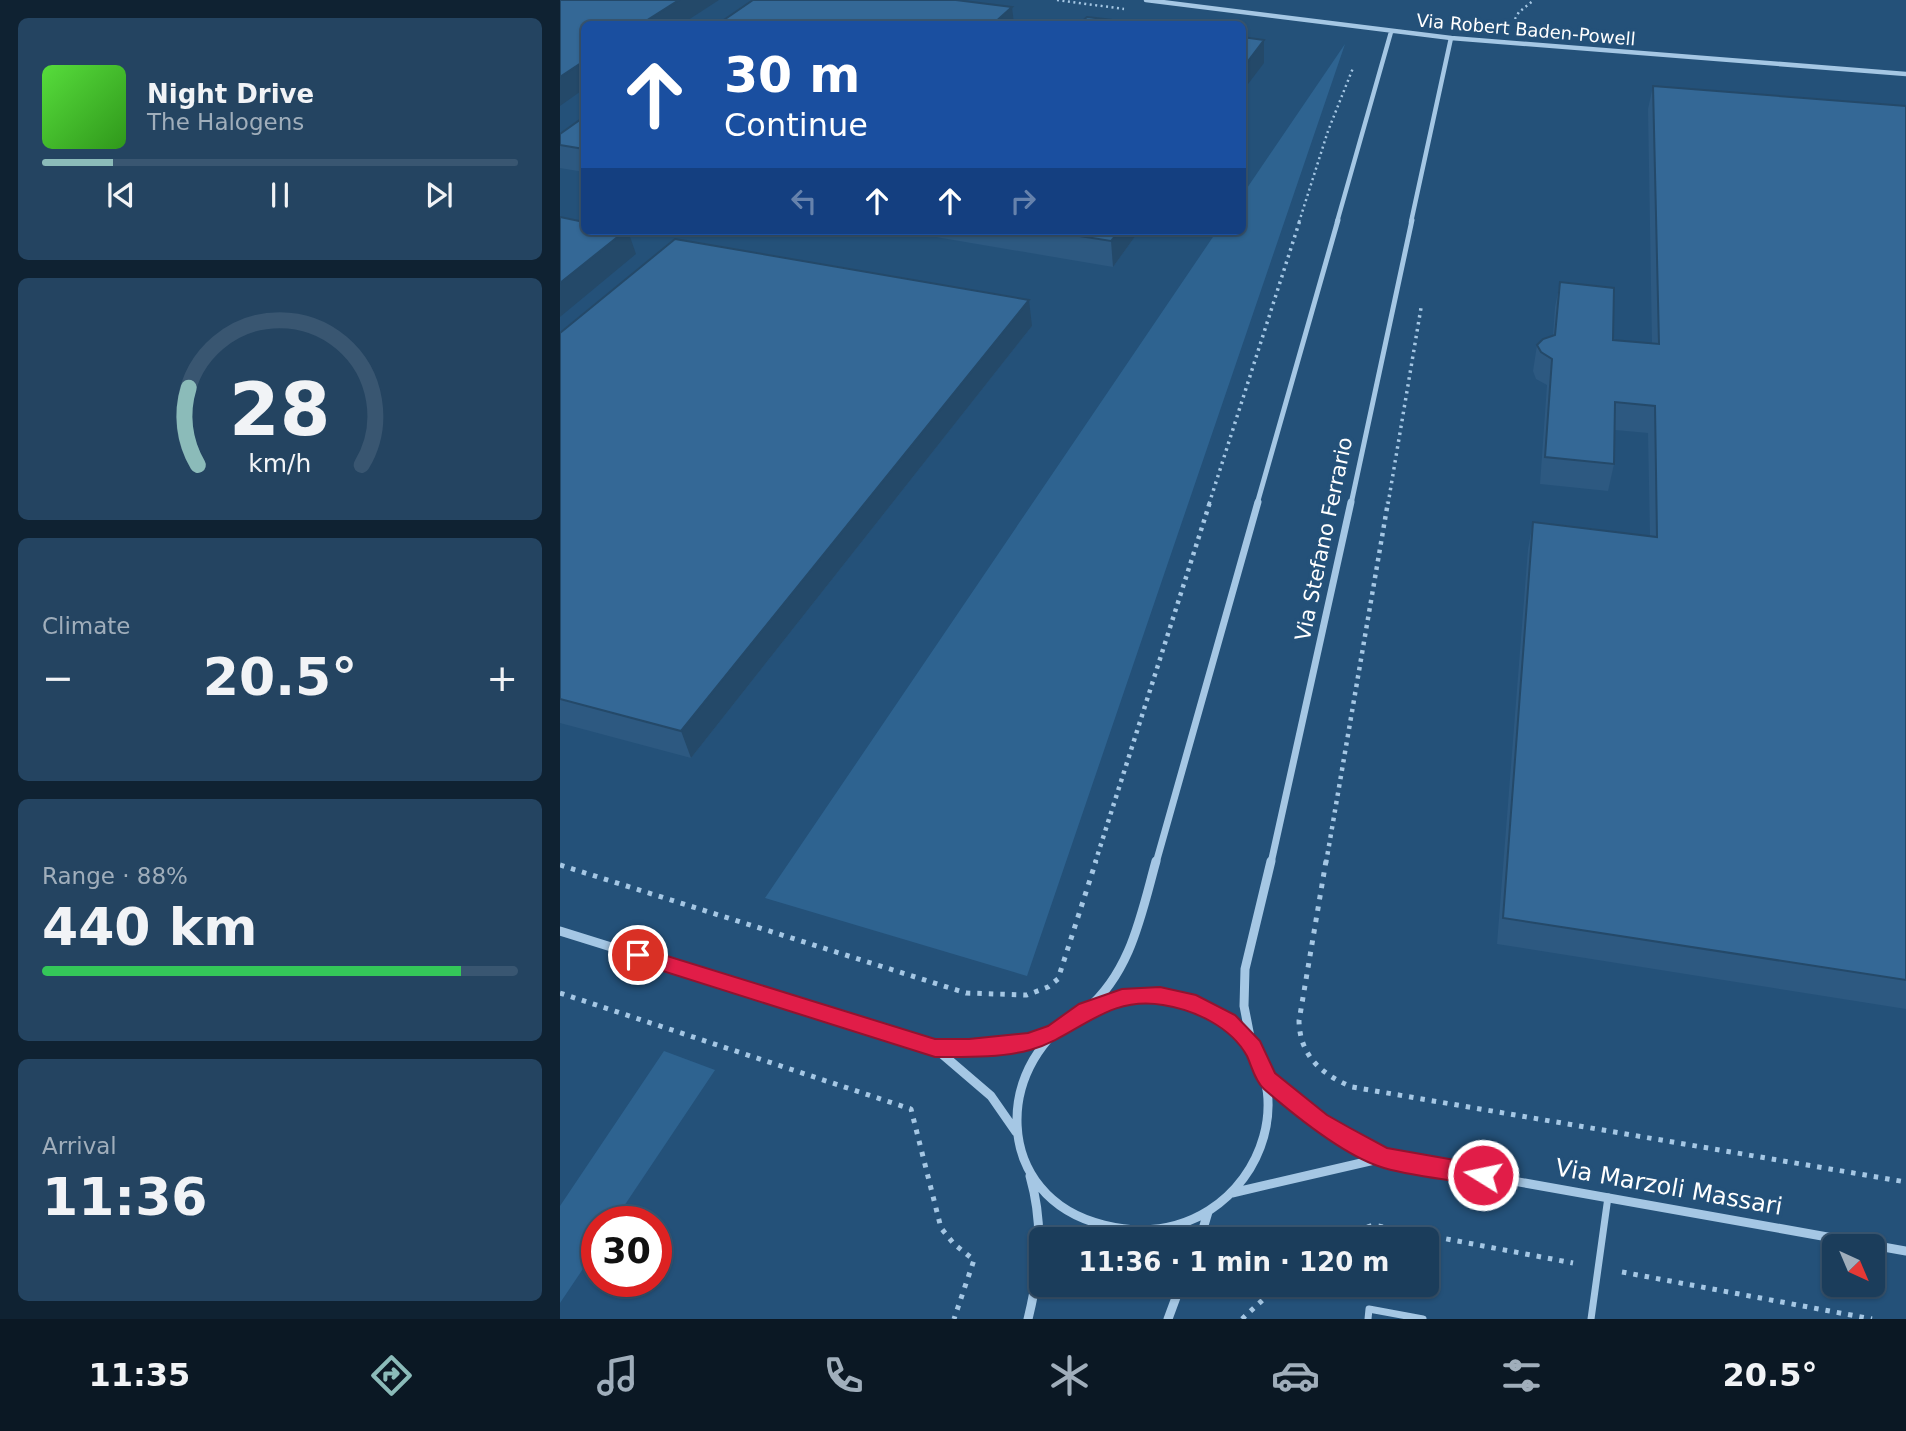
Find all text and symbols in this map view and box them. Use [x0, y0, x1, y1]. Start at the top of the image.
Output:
street label: Via Robert Baden-Powell [1416, 9, 1636, 50]
text: 30 m [724, 47, 860, 104]
icon: ahead [609, 49, 700, 140]
text: Night Drive [147, 79, 314, 109]
text: Continue [724, 106, 868, 144]
text: The Halogens [147, 109, 304, 135]
icon: previous [102, 176, 140, 214]
icon: pause [261, 176, 299, 214]
icon: next [420, 176, 458, 214]
icon: left [785, 182, 823, 220]
icon: ahead [858, 182, 896, 220]
icon: ahead [931, 182, 969, 220]
icon: right [1004, 182, 1042, 220]
text: 28 [229, 368, 331, 453]
street label: Via Stefano Ferrario [1291, 435, 1357, 643]
text: km/h [248, 449, 312, 478]
text: Climate [42, 613, 131, 639]
text: 20.5° [203, 647, 357, 707]
text: − [42, 656, 74, 700]
text: + [486, 656, 518, 700]
text: Range · 88% [42, 863, 188, 889]
text: 440 km [42, 897, 257, 957]
pin [608, 925, 668, 985]
icon: arrive [619, 936, 657, 974]
text: Arrival [42, 1133, 117, 1159]
position arrow [1446, 1138, 1520, 1212]
street label: Via Marzoli Massari [1553, 1153, 1785, 1221]
text: 11:36 [42, 1167, 208, 1227]
speed limit sign: 30 [581, 1206, 672, 1297]
north arrow [1822, 1234, 1885, 1297]
map controls [1822, 1234, 1885, 1297]
text: 11:36 · 1 min · 120 m [1079, 1247, 1389, 1277]
icon: directions [367, 1351, 416, 1400]
icon: music [593, 1351, 642, 1400]
icon: phone [819, 1351, 868, 1400]
icon: climate [1045, 1351, 1094, 1400]
icon: car [1271, 1351, 1320, 1400]
icon: filters [1497, 1351, 1546, 1400]
text: 11:35 [88, 1356, 190, 1394]
text: 20.5° [1723, 1356, 1817, 1394]

